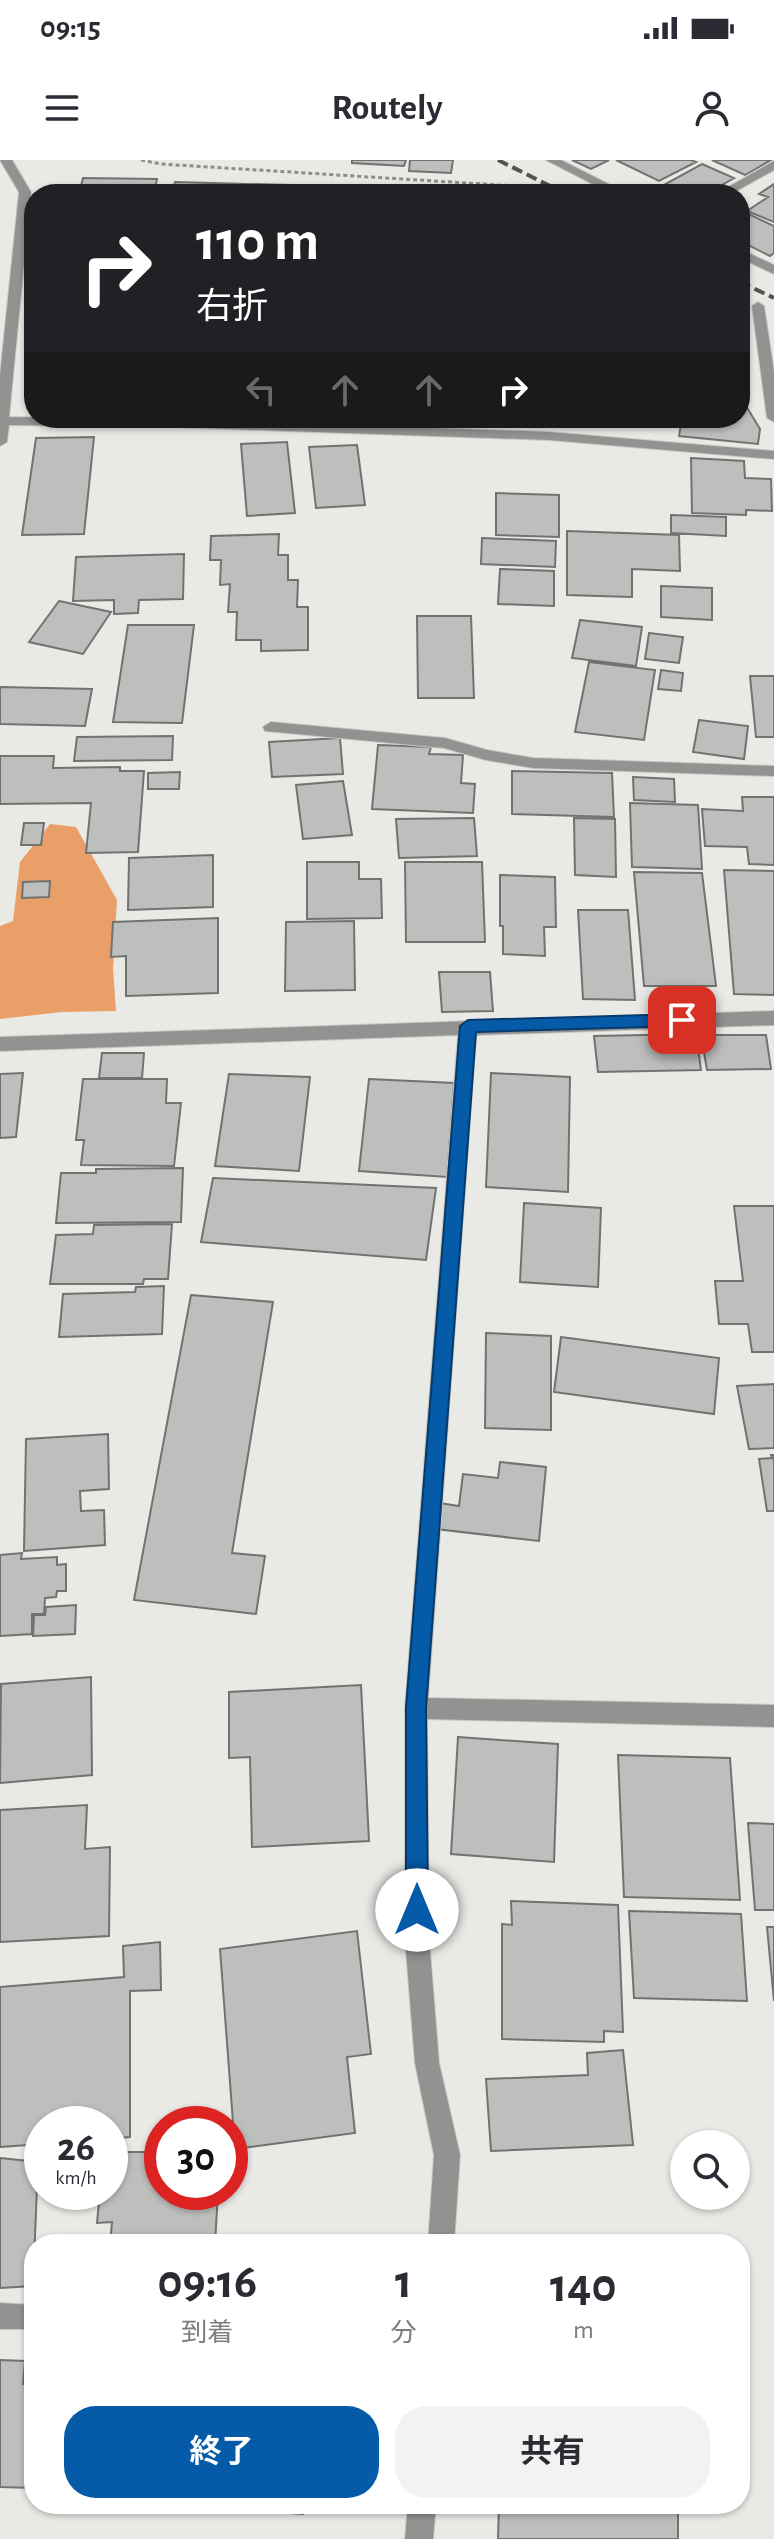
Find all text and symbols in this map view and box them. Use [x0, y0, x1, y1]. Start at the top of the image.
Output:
text: 09:15 [40, 13, 101, 43]
icon: menu [40, 86, 84, 130]
icon: person [690, 86, 734, 130]
text: Routely [332, 90, 442, 126]
text: 110 m [196, 214, 319, 270]
icon: right [64, 216, 168, 320]
text: 右折 [196, 289, 268, 325]
icon: left [239, 368, 283, 412]
icon: ahead [323, 368, 367, 412]
icon: ahead [407, 368, 451, 412]
icon: right [491, 368, 535, 412]
pin [648, 986, 716, 1054]
icon: arrive [660, 998, 704, 1042]
position arrow [375, 1868, 459, 1952]
speed limit sign: 30 [144, 2106, 248, 2210]
text: 26 [57, 2128, 95, 2168]
map controls [670, 2130, 750, 2210]
button: search [670, 2130, 750, 2210]
text: km/h [55, 2168, 97, 2188]
text: 09:16 [157, 2259, 257, 2307]
text: 1 [395, 2259, 412, 2307]
text: 140 [550, 2263, 617, 2311]
text: m [573, 2317, 594, 2343]
text: 到着 [181, 2320, 233, 2346]
text: 分 [391, 2320, 417, 2346]
button: 終了 [64, 2406, 379, 2498]
button: 共有 [395, 2406, 710, 2498]

